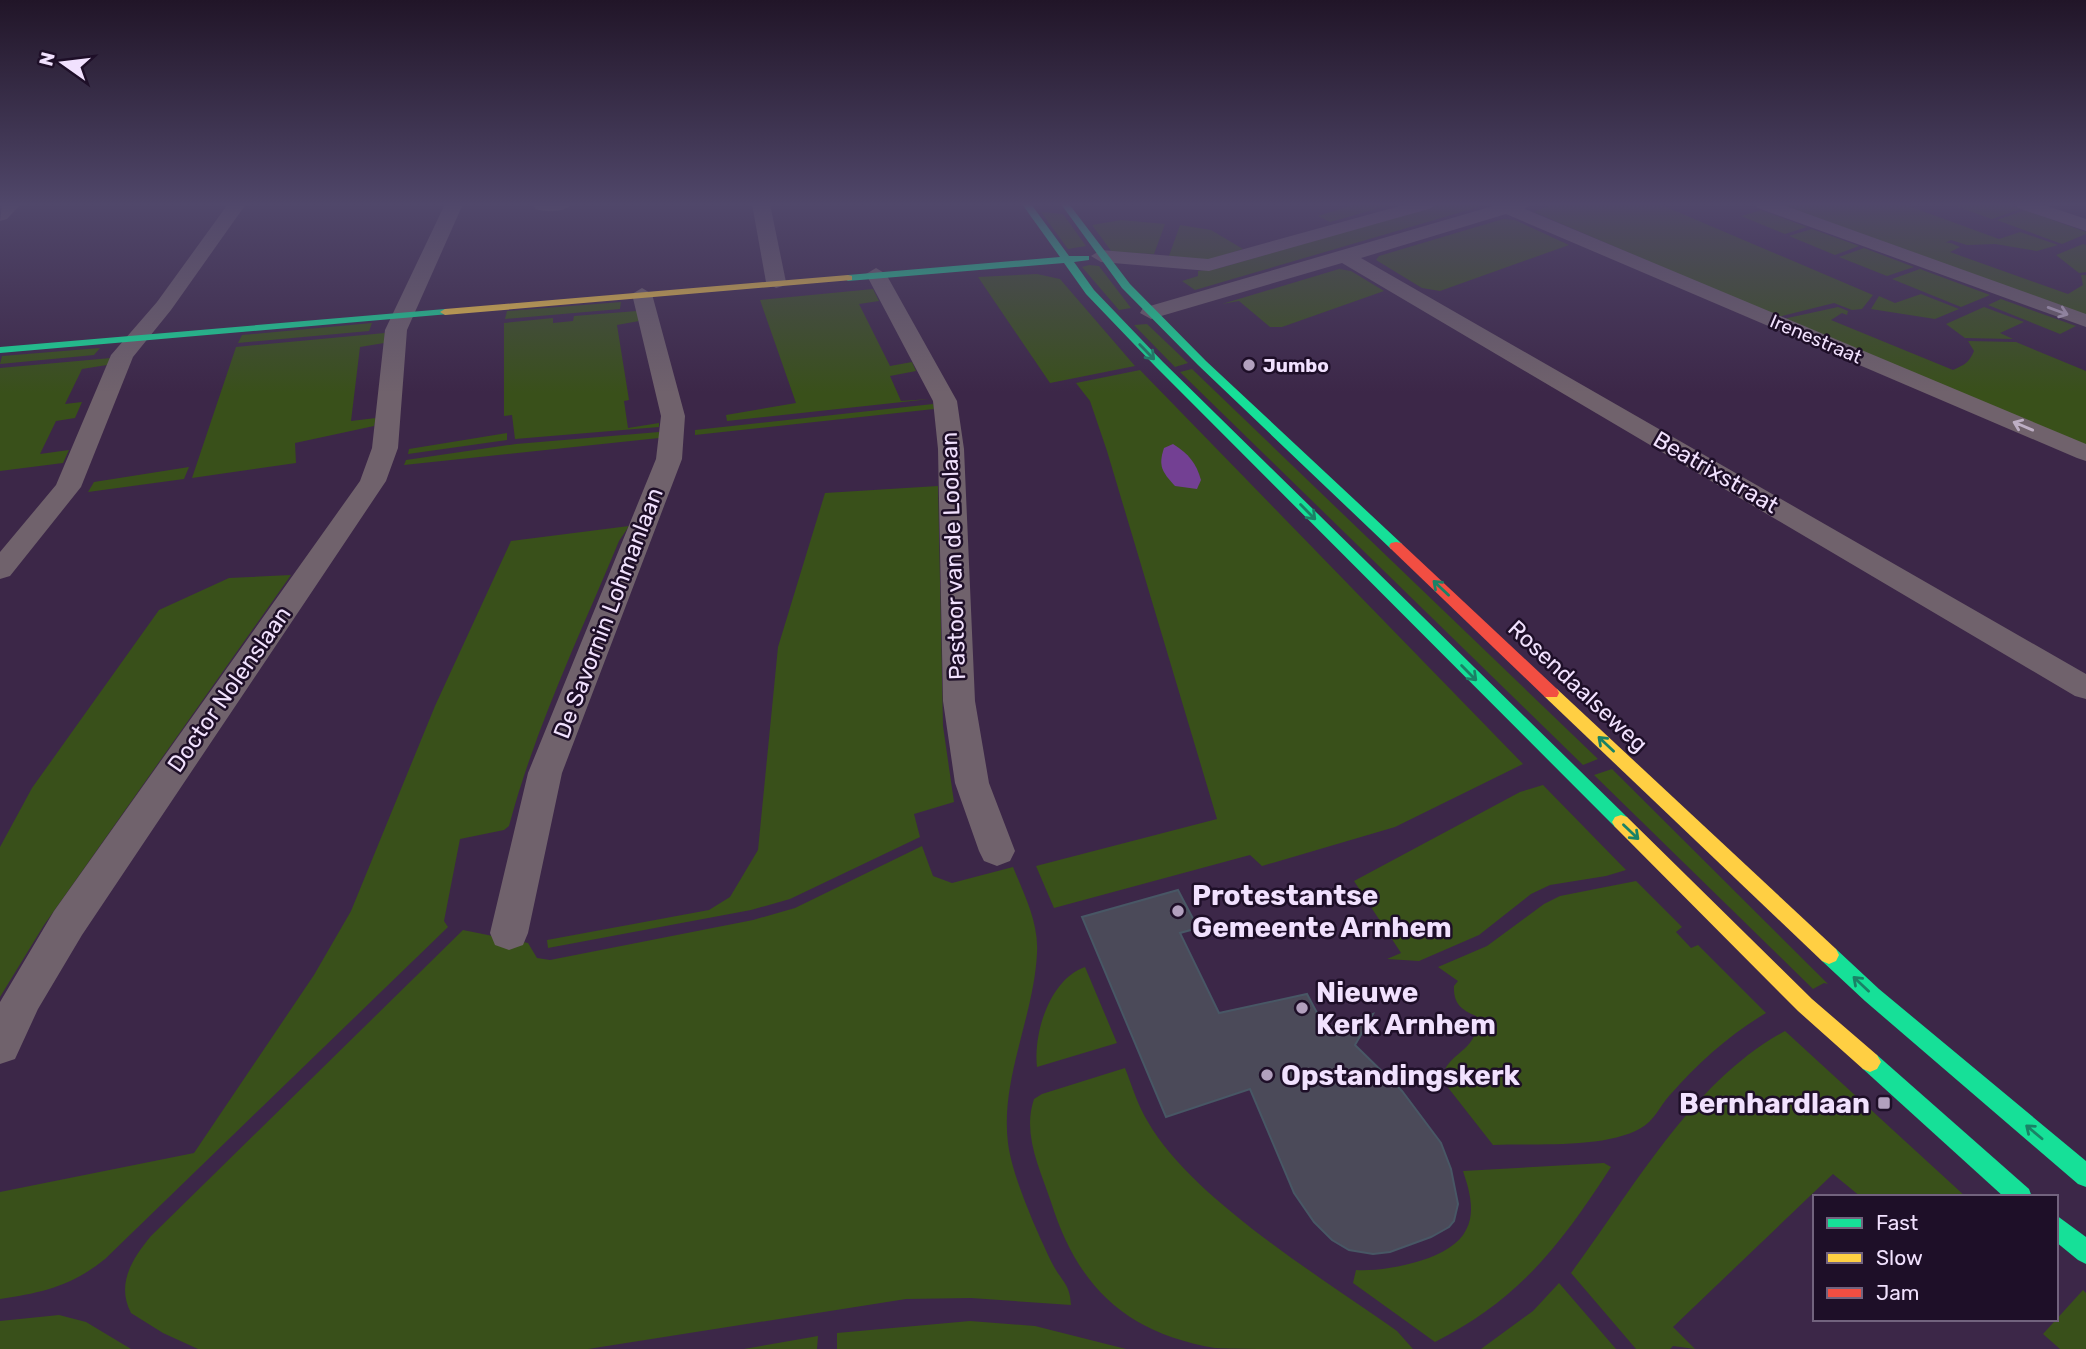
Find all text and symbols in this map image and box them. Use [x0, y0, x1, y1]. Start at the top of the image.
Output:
north arrow [28, 28, 98, 98]
text: N [34, 50, 60, 68]
one-way arrow [2047, 306, 2069, 318]
street label: Irenestraat [1767, 309, 1866, 369]
one-way arrow [1138, 343, 1155, 360]
place label: Jumbo [1263, 354, 1329, 377]
marker: Jumbo [1241, 357, 1257, 373]
one-way arrow [2013, 419, 2034, 432]
street label: Beatrixstraat [1648, 425, 1784, 519]
street label: Pastoor van de Loolaan [935, 431, 971, 681]
street label: De Savornin Lohmanlaan [547, 484, 669, 742]
one-way arrow [1300, 503, 1317, 520]
one-way arrow [1432, 580, 1450, 597]
street label: Doctor Nolenslaan [161, 601, 297, 777]
street label: Rosendaalseweg [1502, 614, 1654, 758]
one-way arrow [1460, 664, 1477, 681]
one-way arrow [1598, 736, 1615, 753]
one-way arrow [1622, 824, 1639, 841]
place label: Protestantse Gemeente Arnhem [1192, 879, 1452, 944]
marker: Protestantse Gemeente Arnhem [1170, 903, 1186, 919]
place label: Nieuwe Kerk Arnhem [1316, 976, 1496, 1041]
one-way arrow [1853, 976, 1870, 993]
marker: Nieuwe Kerk Arnhem [1294, 1000, 1310, 1016]
place label: Opstandingskerk [1281, 1059, 1521, 1092]
marker: Opstandingskerk [1259, 1067, 1275, 1083]
place label: Bernhardlaan [1679, 1087, 1870, 1120]
marker: Bernhardlaan [1876, 1095, 1892, 1111]
one-way arrow [2025, 1124, 2043, 1140]
legend [1813, 1195, 2058, 1321]
text: Fast [1876, 1210, 1918, 1235]
text: Slow [1876, 1245, 1923, 1270]
text: Jam [1876, 1280, 1920, 1305]

